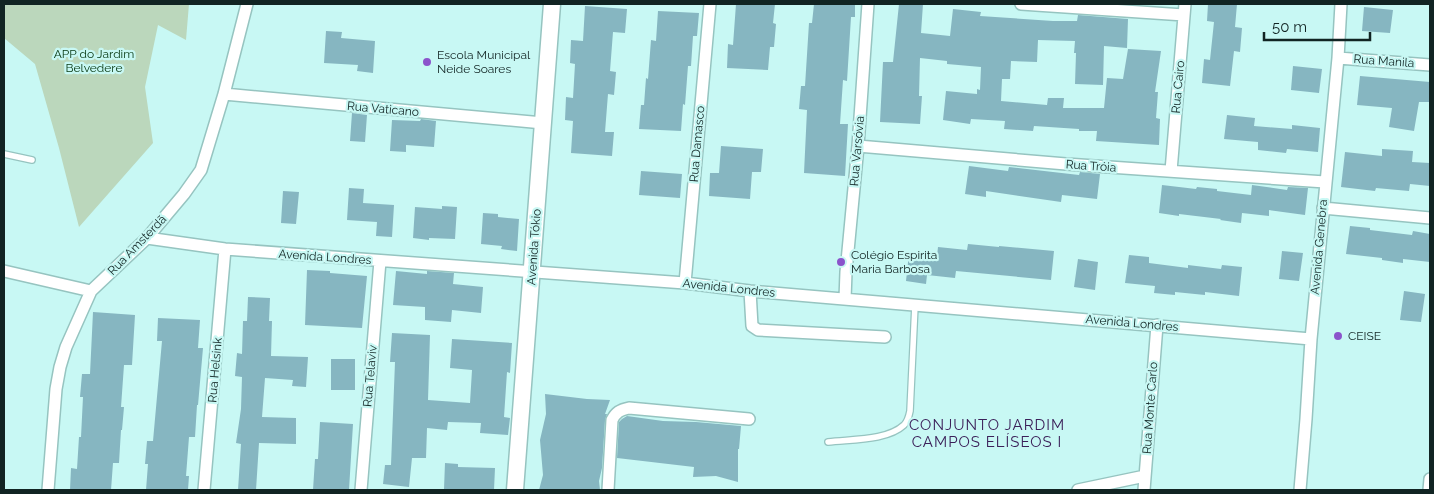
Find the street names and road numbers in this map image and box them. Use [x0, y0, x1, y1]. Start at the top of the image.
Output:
street label: Rua Manila [1353, 52, 1415, 70]
street label: Rua Cairo [1169, 60, 1187, 114]
street label: Rua Vaticano [347, 99, 419, 119]
street label: Rua Damasco [687, 105, 707, 183]
street label: Rua Varsóvia [847, 115, 867, 187]
street label: Rua Tróia [1065, 157, 1117, 175]
street label: Avenida Genebra [1308, 199, 1330, 295]
street label: Avenida Tókio [524, 208, 544, 286]
street label: Rua Amsterdã [105, 212, 169, 278]
street label: Avenida Londres [278, 247, 372, 267]
street label: Avenida Londres [682, 276, 776, 300]
street label: Avenida Londres [1085, 312, 1179, 334]
street label: Rua Helsink [205, 336, 225, 403]
street label: Rua Telaviv [360, 344, 380, 408]
street label: Rua Monte Carlo [1140, 361, 1160, 455]

